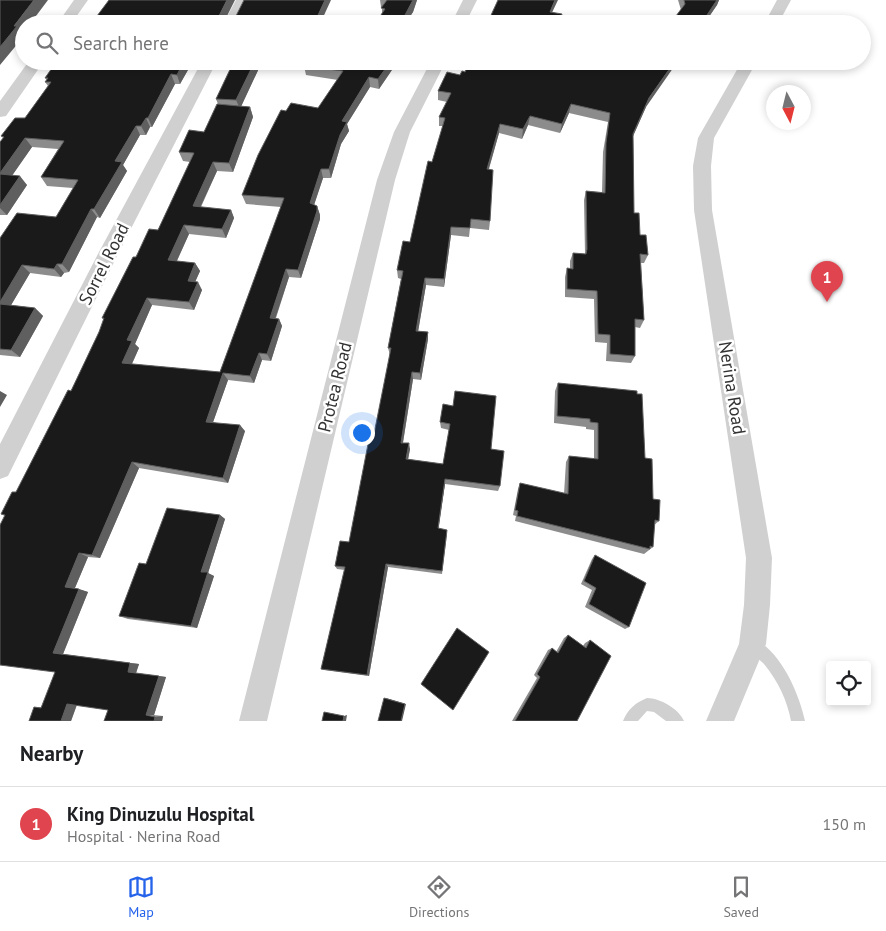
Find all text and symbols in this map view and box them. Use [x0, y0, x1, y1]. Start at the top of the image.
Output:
search box [15, 15, 871, 70]
icon: search [33, 29, 61, 57]
text: Search here [73, 31, 169, 55]
north arrow [766, 85, 811, 130]
street label: Sorrel Road [73, 219, 134, 309]
pin: 1 [811, 261, 843, 302]
street label: Protea Road [312, 339, 357, 434]
street label: Nerina Road [714, 340, 751, 436]
your location [349, 420, 375, 446]
map controls [826, 661, 871, 706]
button: locate [826, 661, 871, 706]
text: Nearby [20, 740, 83, 767]
text: King Dinuzulu Hospital [67, 802, 254, 826]
text: 1 [31, 814, 41, 834]
text: 150 m [823, 814, 866, 834]
text: Hospital · Nerina Road [67, 826, 220, 846]
tab: Map [127, 873, 155, 921]
tab: Directions [409, 873, 469, 921]
tab: Saved [723, 873, 759, 921]

